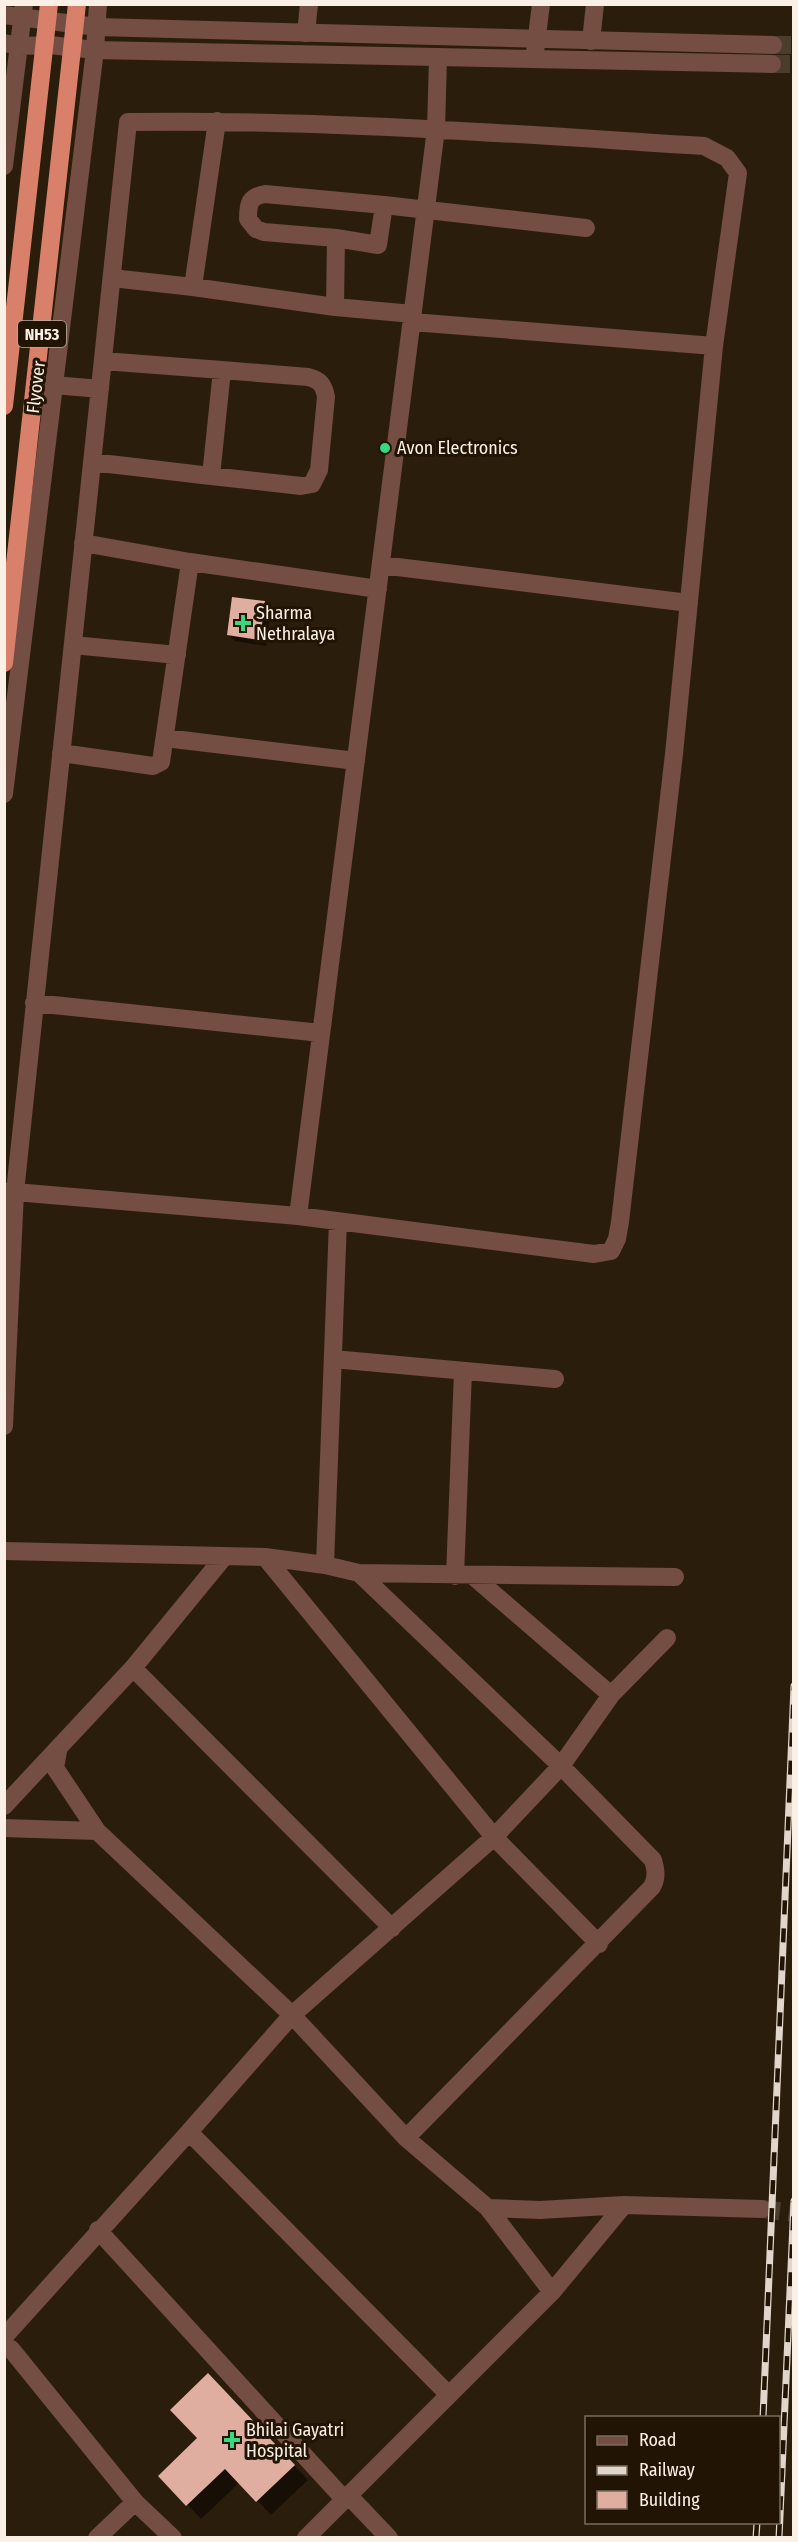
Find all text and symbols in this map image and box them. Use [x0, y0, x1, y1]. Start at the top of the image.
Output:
road number: NH53 [18, 321, 66, 347]
street label: Flyover [22, 359, 50, 415]
place label: Avon Electronics [397, 437, 518, 459]
marker: Avon Electronics [378, 441, 392, 455]
place label: Sharma Nethralaya [256, 602, 336, 645]
marker: Sharma Nethralaya [234, 614, 252, 632]
legend [585, 2416, 780, 2524]
place label: Bhilai Gayatri Hospital [246, 2419, 344, 2462]
text: Road [639, 2429, 676, 2451]
marker: Bhilai Gayatri Hospital [223, 2431, 241, 2449]
text: Railway [639, 2459, 695, 2481]
text: Building [639, 2489, 700, 2511]

